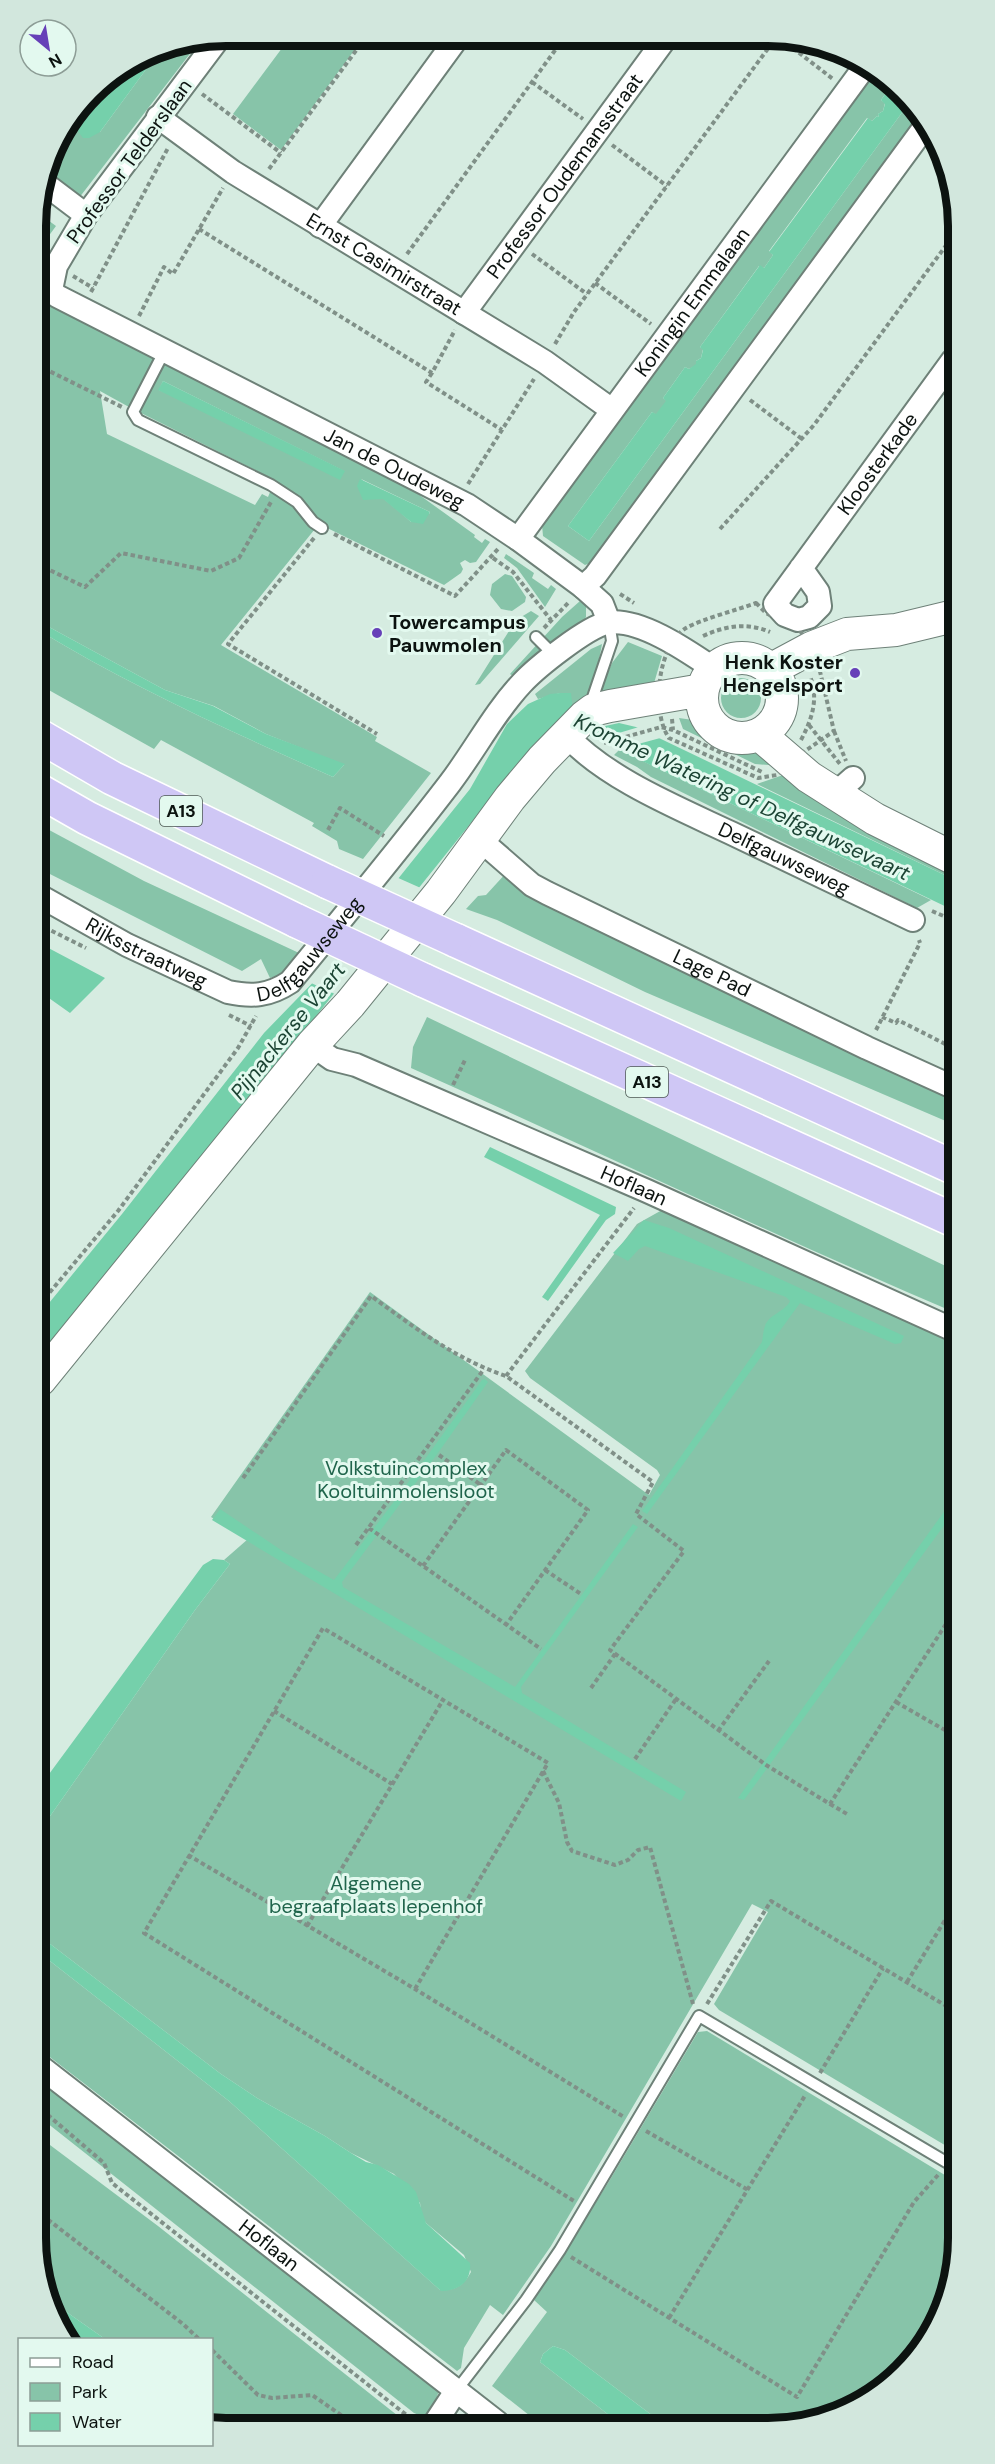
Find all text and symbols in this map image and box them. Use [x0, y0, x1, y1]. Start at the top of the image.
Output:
north arrow [18, 18, 78, 78]
text: N [45, 49, 66, 73]
street label: Professor Oudemansstraat [481, 68, 649, 284]
street label: Professor Telderslaan [61, 74, 197, 248]
street label: Ernst Casimirstraat [302, 207, 467, 321]
street label: Koningin Emmalaan [629, 222, 755, 382]
street label: Kloosterkade [831, 407, 923, 520]
street label: Jan de Oudeweg [319, 421, 469, 515]
place label: Towercampus Pauwmolen [389, 609, 526, 658]
marker: Towercampus Pauwmolen [370, 626, 384, 640]
place label: Henk Koster Hengelsport [723, 649, 843, 698]
marker: Henk Koster Hengelsport [848, 666, 862, 680]
water label: Kromme Watering of Delfgauwsevaart [570, 707, 915, 888]
road number: A13 [160, 796, 202, 826]
street label: Delfgauwseweg [714, 816, 854, 901]
street label: Delfgauwseweg [254, 891, 368, 1008]
street label: Rijksstraatweg [81, 911, 212, 994]
street label: Lage Pad [669, 943, 755, 1003]
water label: Pijnackerse Vaart [224, 956, 352, 1105]
road number: A13 [626, 1067, 668, 1097]
street label: Hoflaan [597, 1159, 671, 1211]
park label: Volkstuincomplex Kooltuinmolensloot [317, 1455, 495, 1504]
park label: Algemene begraafplaats Iepenhof [269, 1870, 483, 1919]
street label: Hoflaan [234, 2213, 305, 2277]
legend [18, 2338, 213, 2446]
text: Road [72, 2350, 114, 2374]
text: Park [72, 2380, 108, 2404]
text: Water [72, 2410, 122, 2434]

